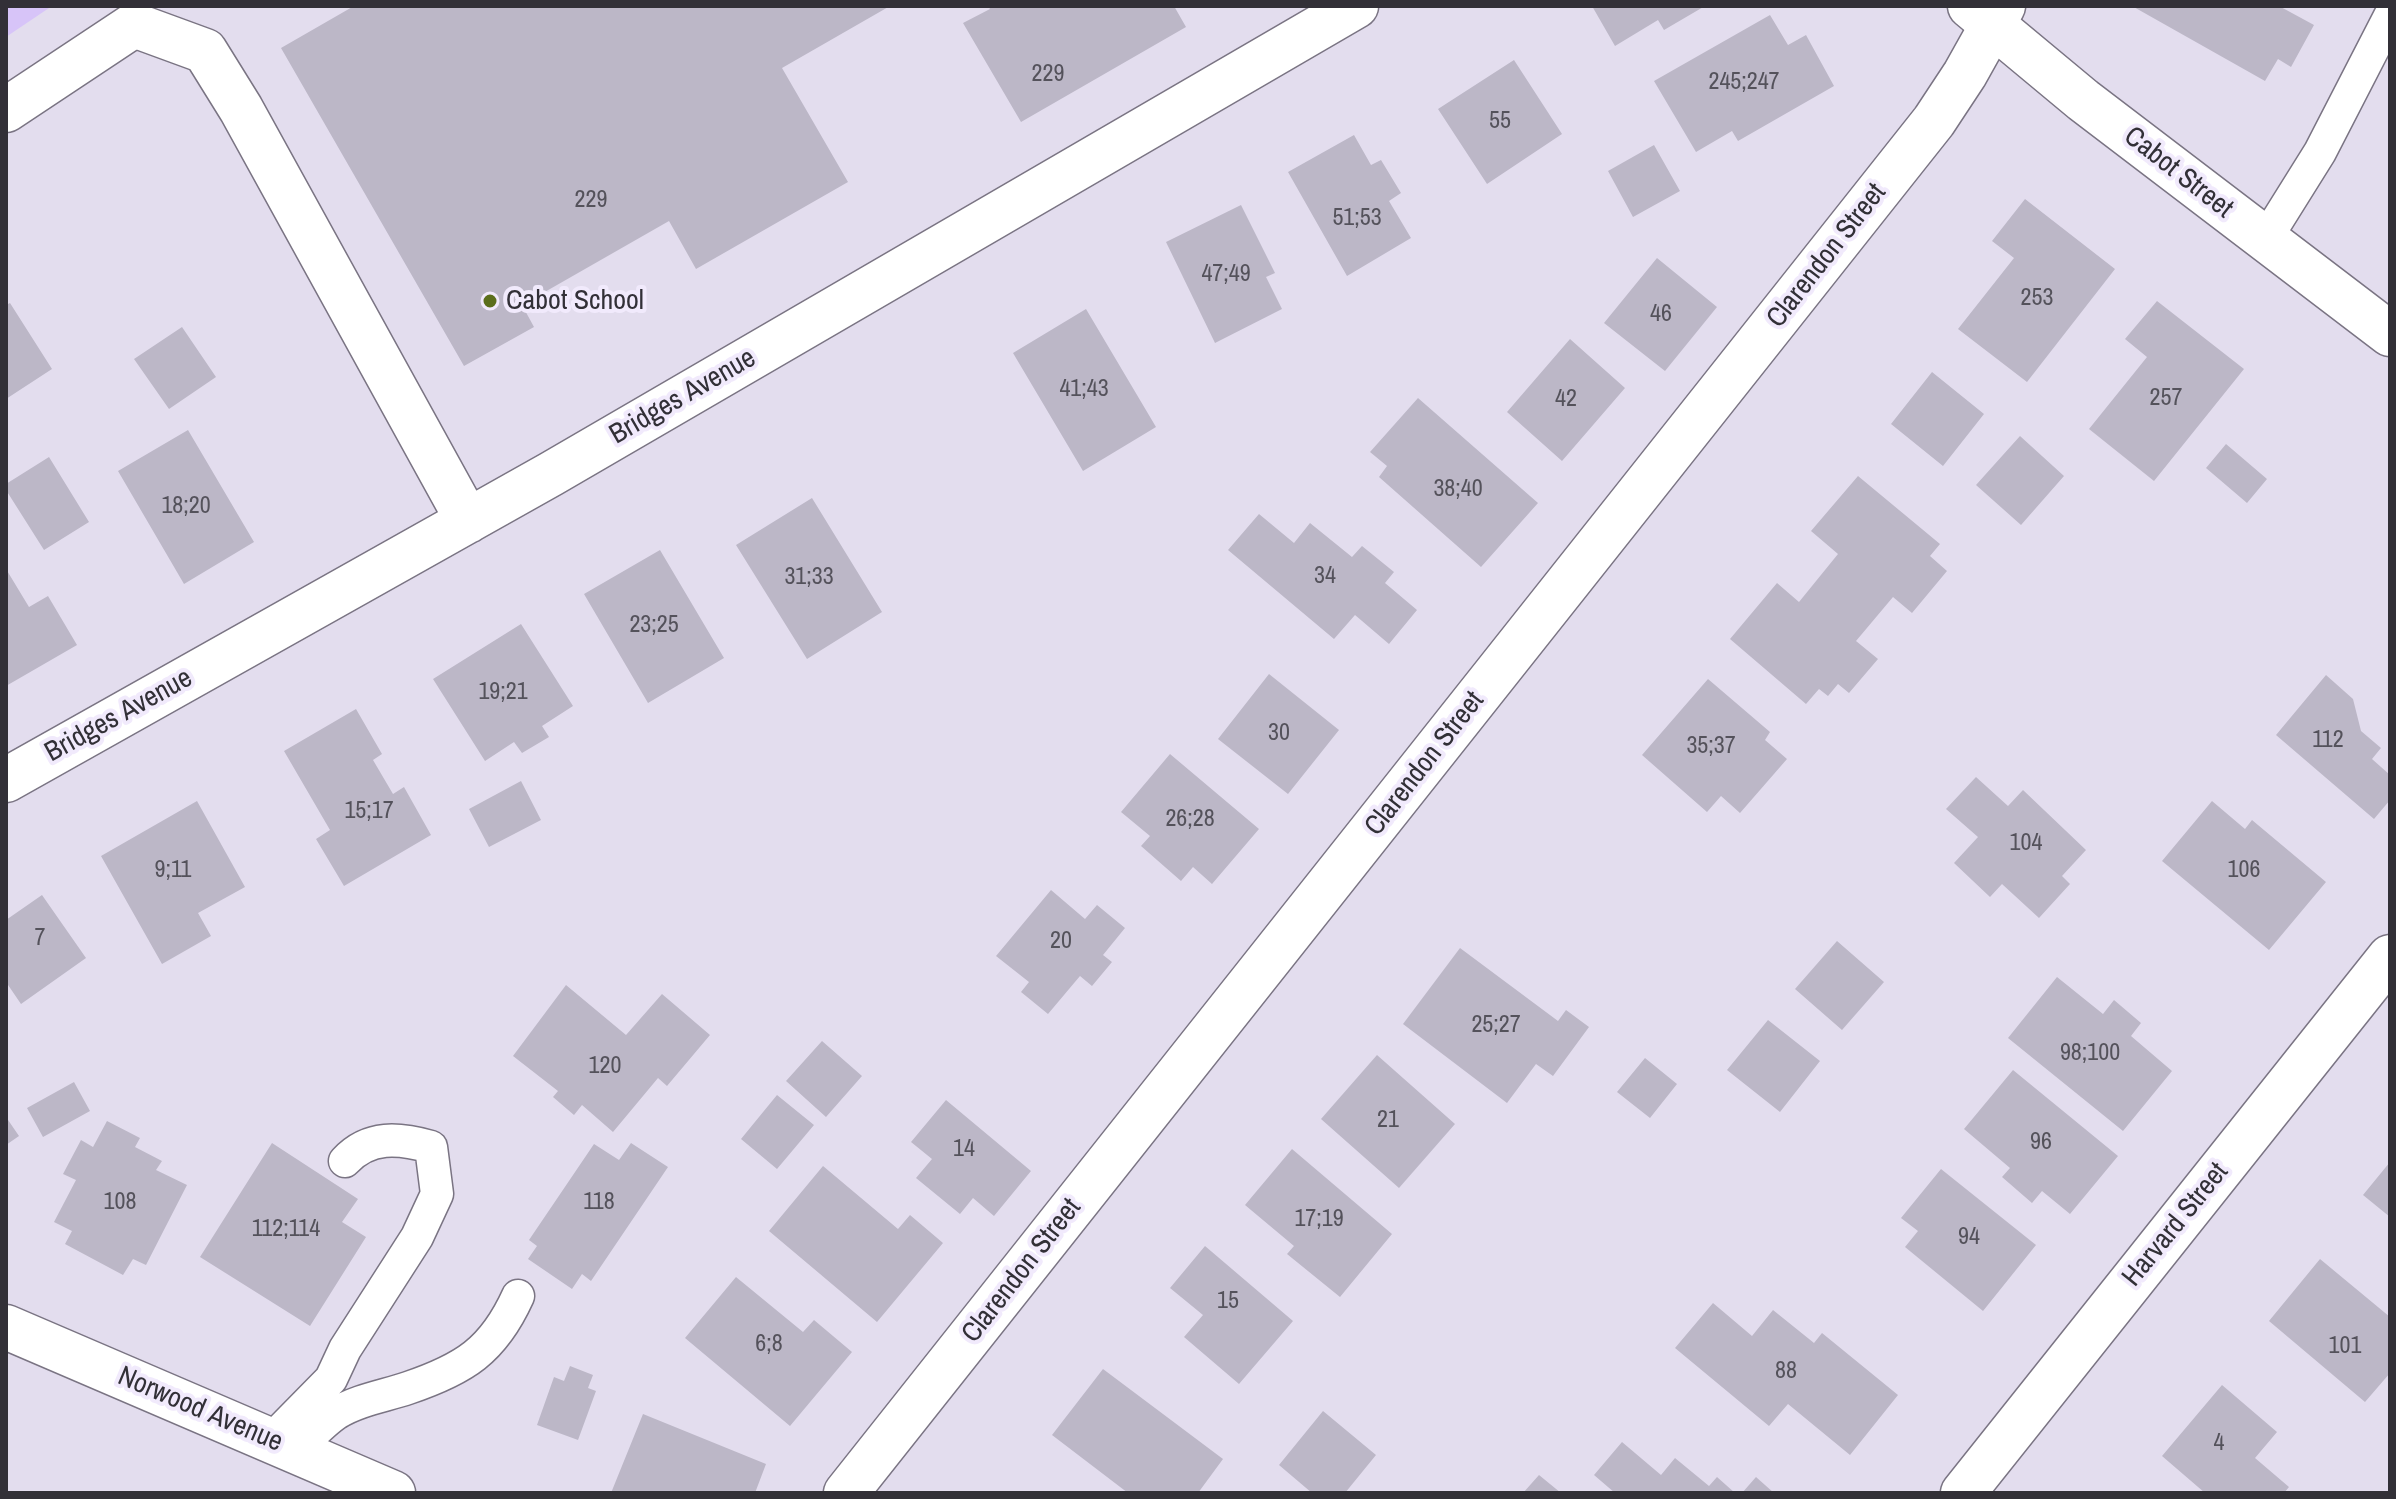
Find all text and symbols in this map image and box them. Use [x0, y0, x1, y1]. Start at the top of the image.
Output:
house number: 229 [1032, 61, 1064, 89]
house number: 245;247 [1708, 69, 1780, 97]
house number: 55 [1489, 108, 1511, 136]
street label: Cabot Street [2117, 120, 2239, 226]
street label: Clarendon Street [1760, 177, 1894, 335]
house number: 229 [575, 187, 607, 215]
house number: 51;53 [1332, 205, 1382, 233]
house number: 47;49 [1201, 261, 1251, 289]
place label: Cabot School [506, 284, 644, 318]
house number: 253 [2021, 285, 2053, 313]
marker: Cabot School [481, 292, 499, 310]
house number: 46 [1650, 301, 1672, 329]
street label: Bridges Avenue [604, 342, 762, 452]
house number: 41;43 [1059, 376, 1109, 404]
house number: 257 [2150, 385, 2182, 413]
house number: 42 [1555, 386, 1577, 414]
house number: 38;40 [1433, 476, 1483, 504]
house number: 18;20 [161, 493, 211, 521]
house number: 34 [1314, 563, 1336, 591]
house number: 31;33 [784, 564, 834, 592]
house number: 23;25 [629, 612, 679, 640]
street label: Bridges Avenue [40, 662, 198, 770]
house number: 19;21 [478, 679, 528, 707]
street label: Clarendon Street [1358, 685, 1492, 843]
house number: 30 [1268, 720, 1290, 748]
house number: 112 [2312, 727, 2344, 755]
house number: 35;37 [1686, 733, 1736, 761]
house number: 15;17 [344, 798, 394, 826]
house number: 26;28 [1165, 806, 1215, 834]
house number: 104 [2010, 830, 2042, 858]
house number: 9;11 [155, 857, 191, 885]
house number: 106 [2228, 857, 2260, 885]
house number: 7 [35, 925, 45, 953]
house number: 20 [1050, 928, 1072, 956]
house number: 25;27 [1471, 1012, 1521, 1040]
house number: 98;100 [2060, 1040, 2120, 1068]
house number: 120 [589, 1053, 621, 1081]
house number: 21 [1377, 1107, 1399, 1135]
house number: 96 [2030, 1129, 2052, 1157]
house number: 14 [953, 1136, 975, 1164]
street label: Harvard Street [2116, 1156, 2236, 1294]
house number: 108 [104, 1189, 136, 1217]
house number: 118 [583, 1189, 615, 1217]
street label: Clarendon Street [955, 1192, 1089, 1350]
house number: 17;19 [1294, 1206, 1344, 1234]
house number: 112;114 [252, 1216, 320, 1244]
house number: 94 [1958, 1224, 1980, 1252]
house number: 15 [1217, 1288, 1239, 1316]
house number: 6;8 [755, 1331, 783, 1359]
house number: 101 [2329, 1333, 2361, 1361]
house number: 88 [1775, 1358, 1797, 1386]
street label: Norwood Avenue [113, 1360, 287, 1460]
house number: 4 [2214, 1430, 2224, 1458]

